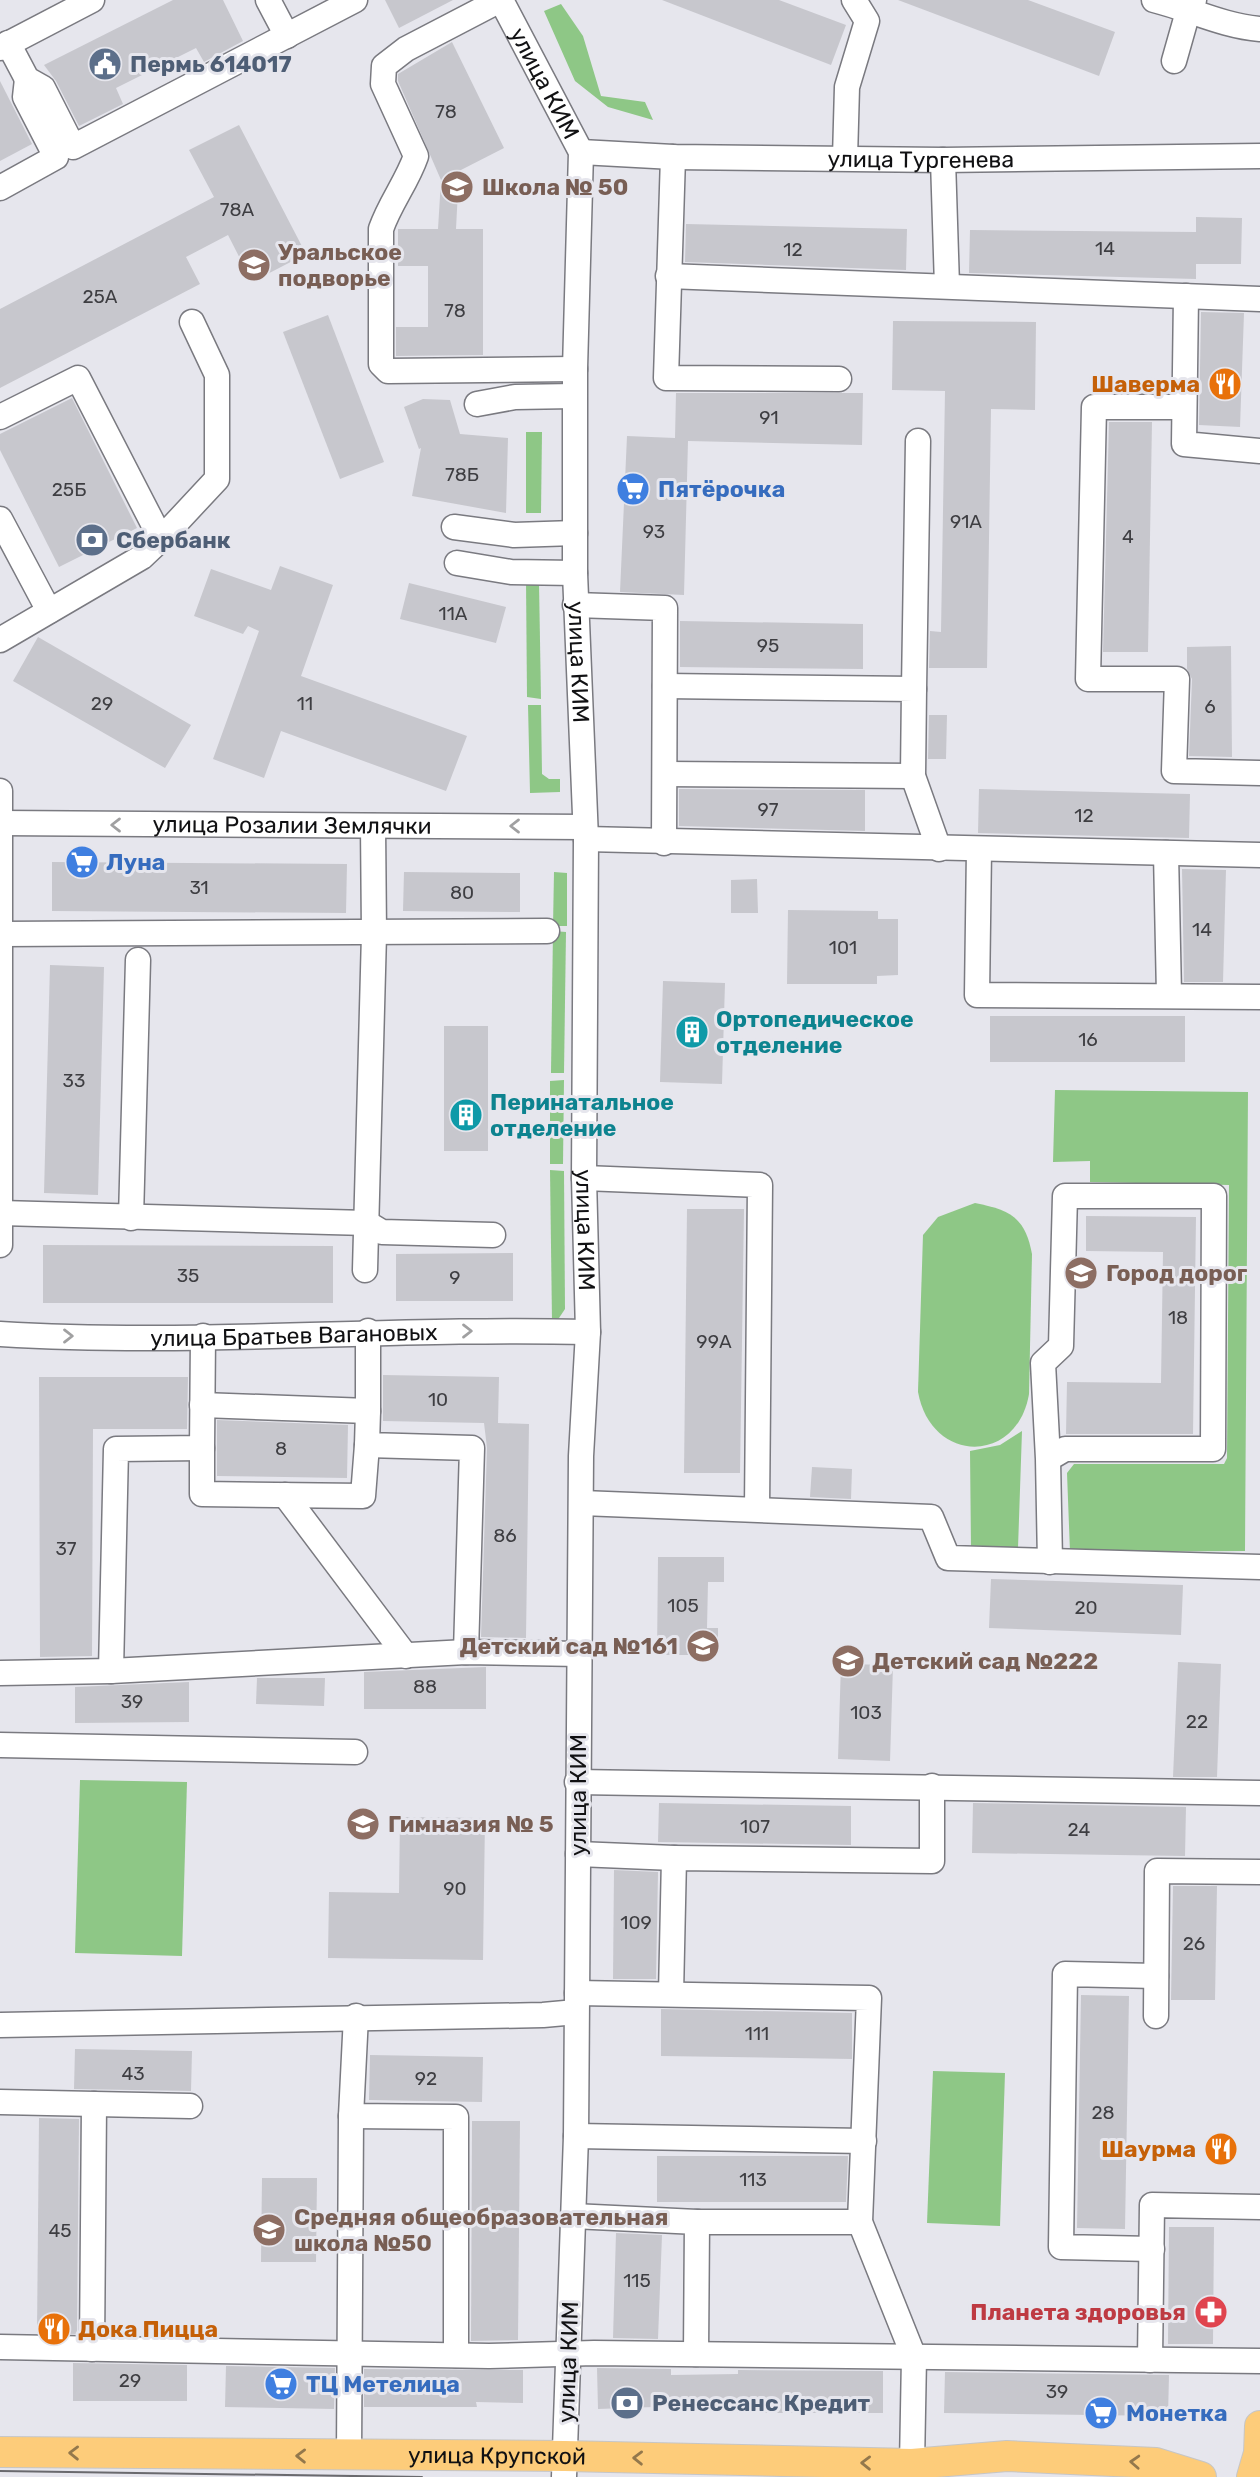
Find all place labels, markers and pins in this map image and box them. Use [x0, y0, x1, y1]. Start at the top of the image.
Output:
public building icon: Пермь 614017 [86, 45, 124, 83]
place label: Пермь 614017 [130, 50, 292, 78]
school or university icon: Школа № 50 [438, 168, 476, 206]
place label: Школа № 50 [482, 173, 628, 201]
place label: Уральское подворье [278, 238, 402, 292]
school or university icon: Уральское подворье [235, 246, 273, 284]
restaurant icon: Шаверма [1206, 365, 1244, 403]
place label: Шаверма [1091, 370, 1200, 398]
supermarket icon: Пятёрочка [614, 470, 652, 508]
place label: Пятёрочка [658, 475, 785, 503]
bank icon: Сбербанк [73, 521, 111, 559]
place label: Сбербанк [116, 526, 231, 554]
supermarket icon: Луна [63, 843, 101, 881]
place label: Луна [106, 848, 165, 876]
place label: Ортопедическое отделение [716, 1005, 914, 1059]
building icon: Ортопедическое отделение [673, 1013, 711, 1051]
place label: Перинатальное отделение [490, 1088, 674, 1142]
building icon: Перинатальное отделение [447, 1096, 485, 1134]
school or university icon: Город дорог [1062, 1254, 1100, 1292]
place label: Город дорог [1106, 1259, 1248, 1287]
school or university icon: Детский сад №161 [684, 1627, 722, 1665]
place label: Детский сад №161 [459, 1632, 678, 1660]
school or university icon: Детский сад №222 [829, 1642, 867, 1680]
place label: Детский сад №222 [872, 1647, 1098, 1675]
school or university icon: Гимназия № 5 [344, 1805, 382, 1843]
place label: Гимназия № 5 [388, 1810, 554, 1838]
restaurant icon: Шаурма [1202, 2130, 1240, 2168]
place label: Шаурма [1101, 2135, 1196, 2163]
place label: Средняя общеобразовательная школа №50 [294, 2203, 668, 2257]
school or university icon: Средняя общеобразовательная школа №50 [250, 2211, 288, 2249]
pharmacy icon: Планета здоровья [1192, 2293, 1230, 2331]
place label: Планета здоровья [970, 2298, 1186, 2326]
restaurant icon: Дока Пицца [35, 2310, 73, 2348]
place label: Дока Пицца [78, 2315, 218, 2343]
supermarket icon: ТЦ Метелица [262, 2365, 300, 2403]
place label: ТЦ Метелица [306, 2370, 460, 2398]
bank icon: Ренессанс Кредит [608, 2384, 646, 2422]
place label: Ренессанс Кредит [652, 2389, 870, 2417]
supermarket icon: Монетка [1082, 2394, 1120, 2432]
place label: Монетка [1126, 2399, 1228, 2427]

